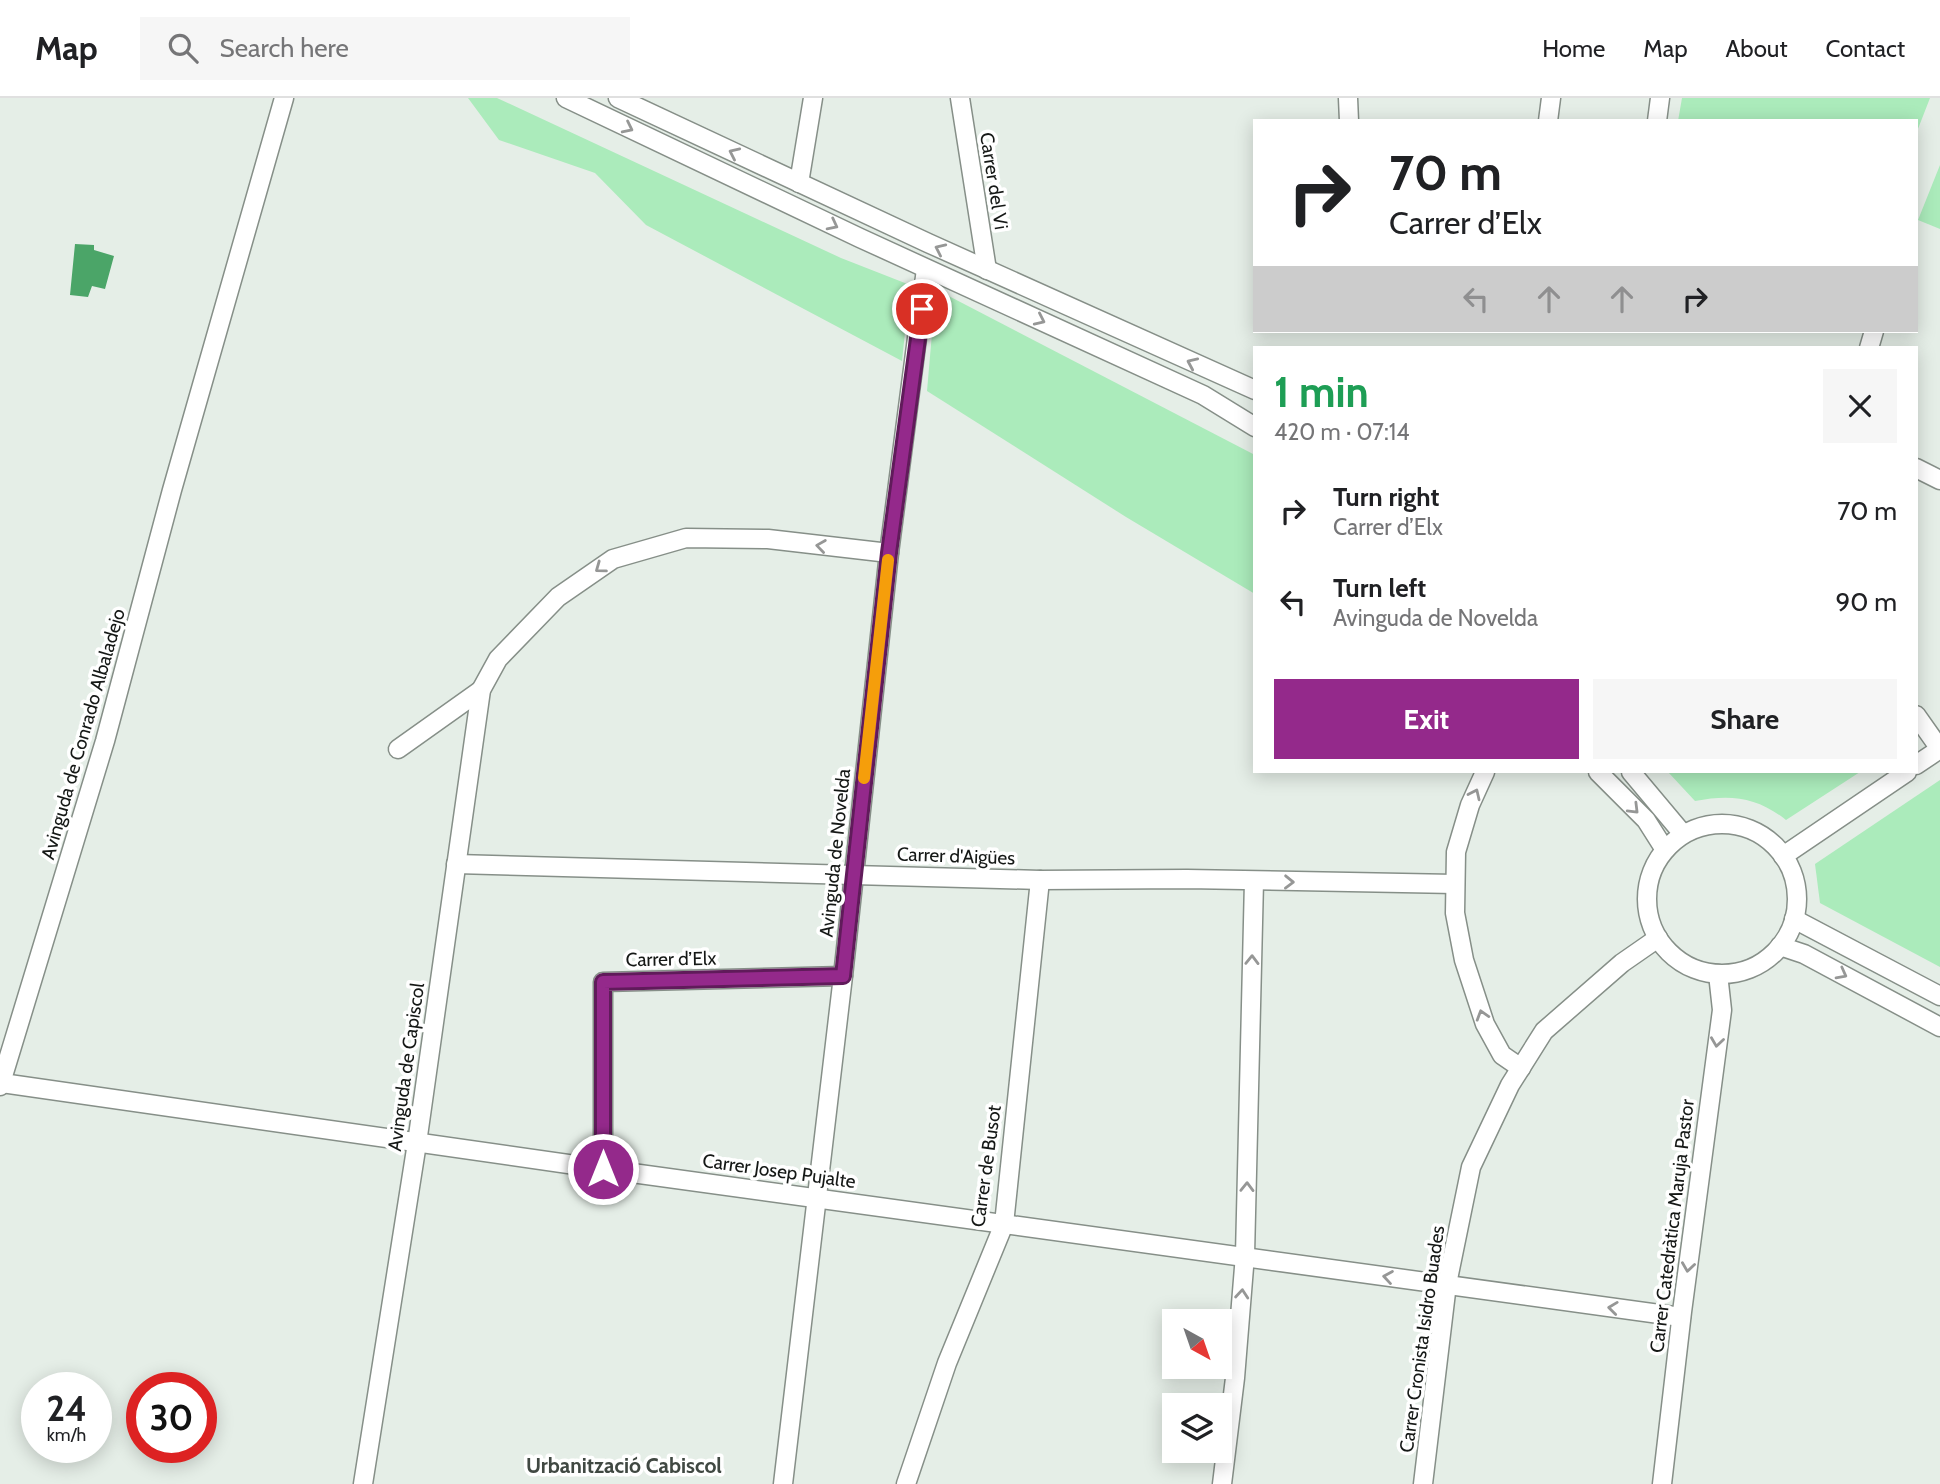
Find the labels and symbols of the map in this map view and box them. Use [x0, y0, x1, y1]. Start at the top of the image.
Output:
one-way arrow [621, 119, 633, 133]
street label: Carrer del Vi [975, 131, 1013, 231]
one-way arrow [729, 147, 741, 161]
one-way arrow [826, 216, 838, 230]
one-way arrow [935, 243, 947, 257]
pin [892, 279, 952, 339]
one-way arrow [1033, 312, 1045, 326]
one-way arrow [1187, 357, 1199, 371]
one-way arrow [815, 538, 827, 553]
one-way arrow [595, 560, 608, 572]
street label: Avinguda de Conrado Albaladejo [36, 606, 130, 862]
street label: Avinguda de Novelda [815, 768, 855, 938]
one-way arrow [1467, 789, 1481, 801]
one-way arrow [1625, 801, 1638, 814]
street label: Carrer d'Aigües [896, 842, 1016, 870]
one-way arrow [1284, 874, 1295, 889]
street label: Carrer d’Elx [625, 947, 717, 971]
one-way arrow [1244, 954, 1260, 965]
one-way arrow [1835, 966, 1847, 979]
street label: Avinguda de Capiscol [383, 981, 429, 1153]
one-way arrow [1476, 1009, 1491, 1021]
one-way arrow [1710, 1036, 1725, 1047]
street label: Carrer Catedràtica Maruja Pastor [1645, 1098, 1699, 1354]
street label: Carrer de Busot [966, 1103, 1006, 1228]
position arrow [566, 1132, 640, 1206]
street label: Carrer Josep Pujalte [701, 1149, 857, 1193]
one-way arrow [1239, 1181, 1255, 1192]
street label: Carrer Cronista Isidro Buades [1395, 1224, 1449, 1454]
one-way arrow [1680, 1261, 1695, 1273]
one-way arrow [1382, 1270, 1394, 1285]
one-way arrow [1234, 1289, 1249, 1300]
one-way arrow [1608, 1301, 1619, 1316]
north arrow [1162, 1309, 1232, 1379]
speed limit sign: 30 [126, 1372, 217, 1463]
district label: Urbanització Cabiscol [526, 1453, 722, 1478]

